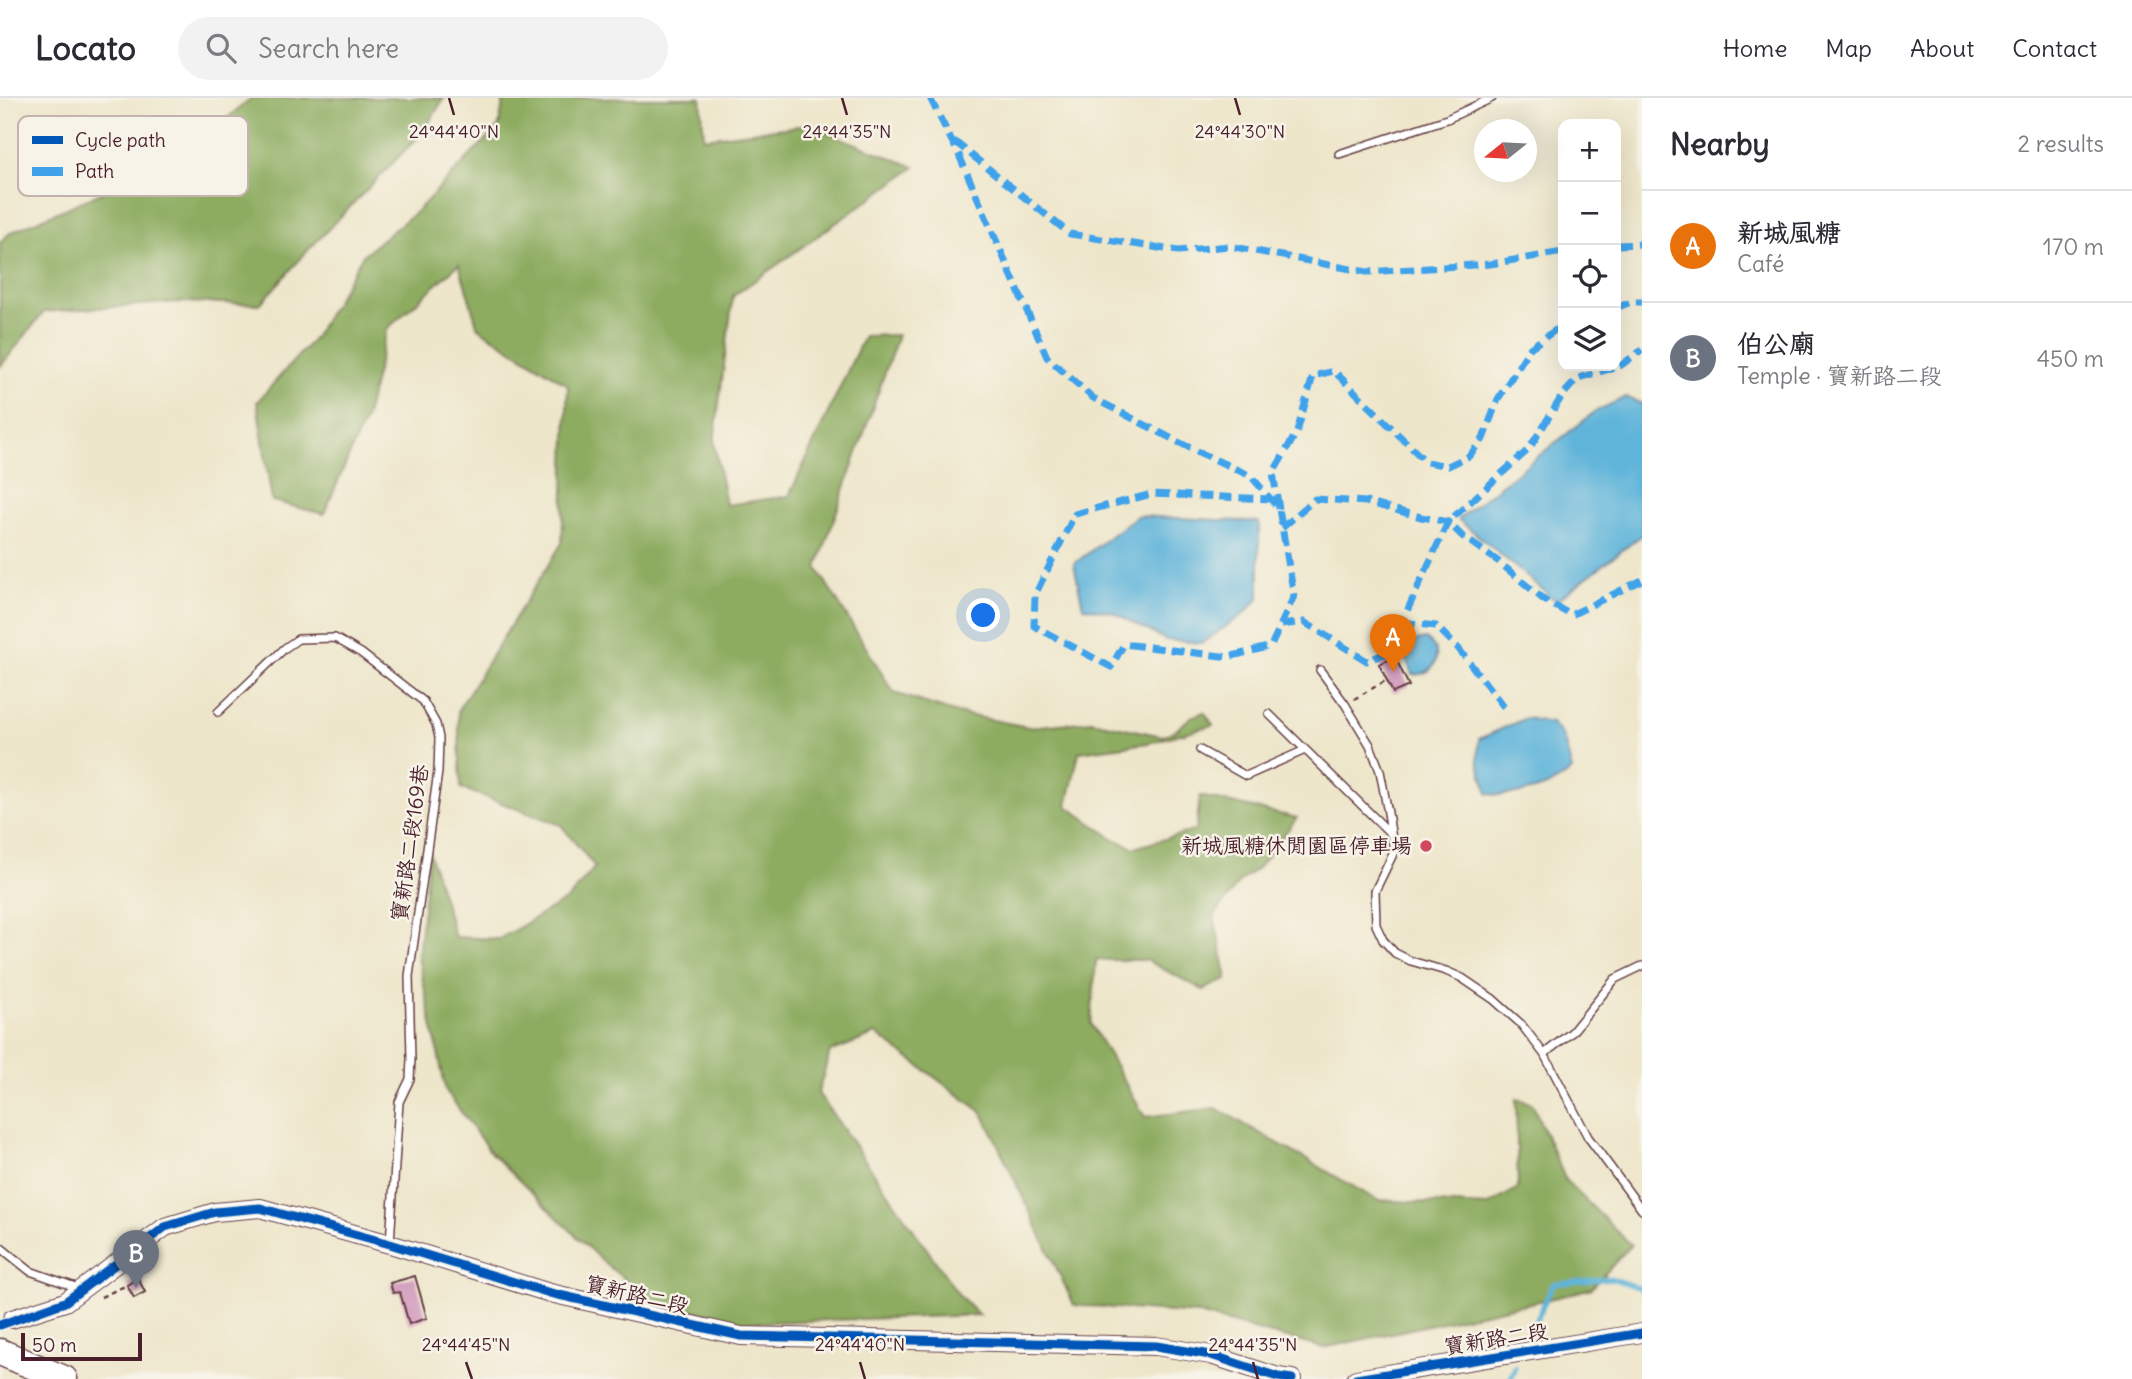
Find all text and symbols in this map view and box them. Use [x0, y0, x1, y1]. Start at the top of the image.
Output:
search box [178, 17, 668, 80]
text: Locato [35, 27, 136, 69]
icon: search [202, 29, 240, 67]
text: Search here [258, 32, 399, 65]
text: Home [1723, 33, 1787, 63]
text: Map [1825, 33, 1872, 63]
text: About [1910, 33, 1974, 63]
text: Contact [2012, 33, 2097, 63]
legend [18, 116, 248, 196]
north arrow [1474, 119, 1537, 182]
map controls [1558, 119, 1621, 371]
button: + [1558, 119, 1621, 182]
text: 24°44'40"N [409, 120, 499, 143]
text: 24°44'35"N [803, 120, 892, 143]
text: 24°44'30"N [1195, 120, 1285, 143]
text: Nearby [1670, 125, 1770, 163]
text: Cycle path [75, 128, 166, 152]
text: 2 results [2018, 129, 2104, 158]
text: Path [75, 159, 114, 183]
button: − [1558, 182, 1621, 245]
text: 新城風糖 [1737, 216, 1841, 249]
text: A [1686, 232, 1700, 261]
text: 170 m [2043, 232, 2104, 261]
button: locate [1558, 245, 1621, 308]
text: Café [1737, 249, 1784, 278]
button: layers [1558, 308, 1621, 371]
text: 伯公廟 [1737, 327, 1815, 360]
text: B [1685, 344, 1701, 373]
text: 450 m [2037, 344, 2104, 373]
text: Temple · 寶新路二段 [1737, 361, 1942, 390]
your location [966, 598, 1000, 632]
pin: A [1370, 614, 1416, 672]
street label: 寶新路二段169巷 [385, 763, 434, 923]
place label: 新城風糖休閒園區停車場 [1181, 832, 1412, 859]
marker: 新城風糖休閒園區停車場 [1418, 838, 1434, 854]
pin: B [113, 1230, 159, 1288]
street label: 寶新路二段 [583, 1270, 691, 1319]
street label: 寶新路二段 [1442, 1317, 1550, 1360]
scale bar [21, 1330, 142, 1362]
text: 50 m [32, 1333, 77, 1357]
text: 24°44'45"N [422, 1333, 510, 1356]
text: 24°44'40"N [815, 1333, 905, 1356]
text: 24°44'35"N [1209, 1333, 1298, 1356]

